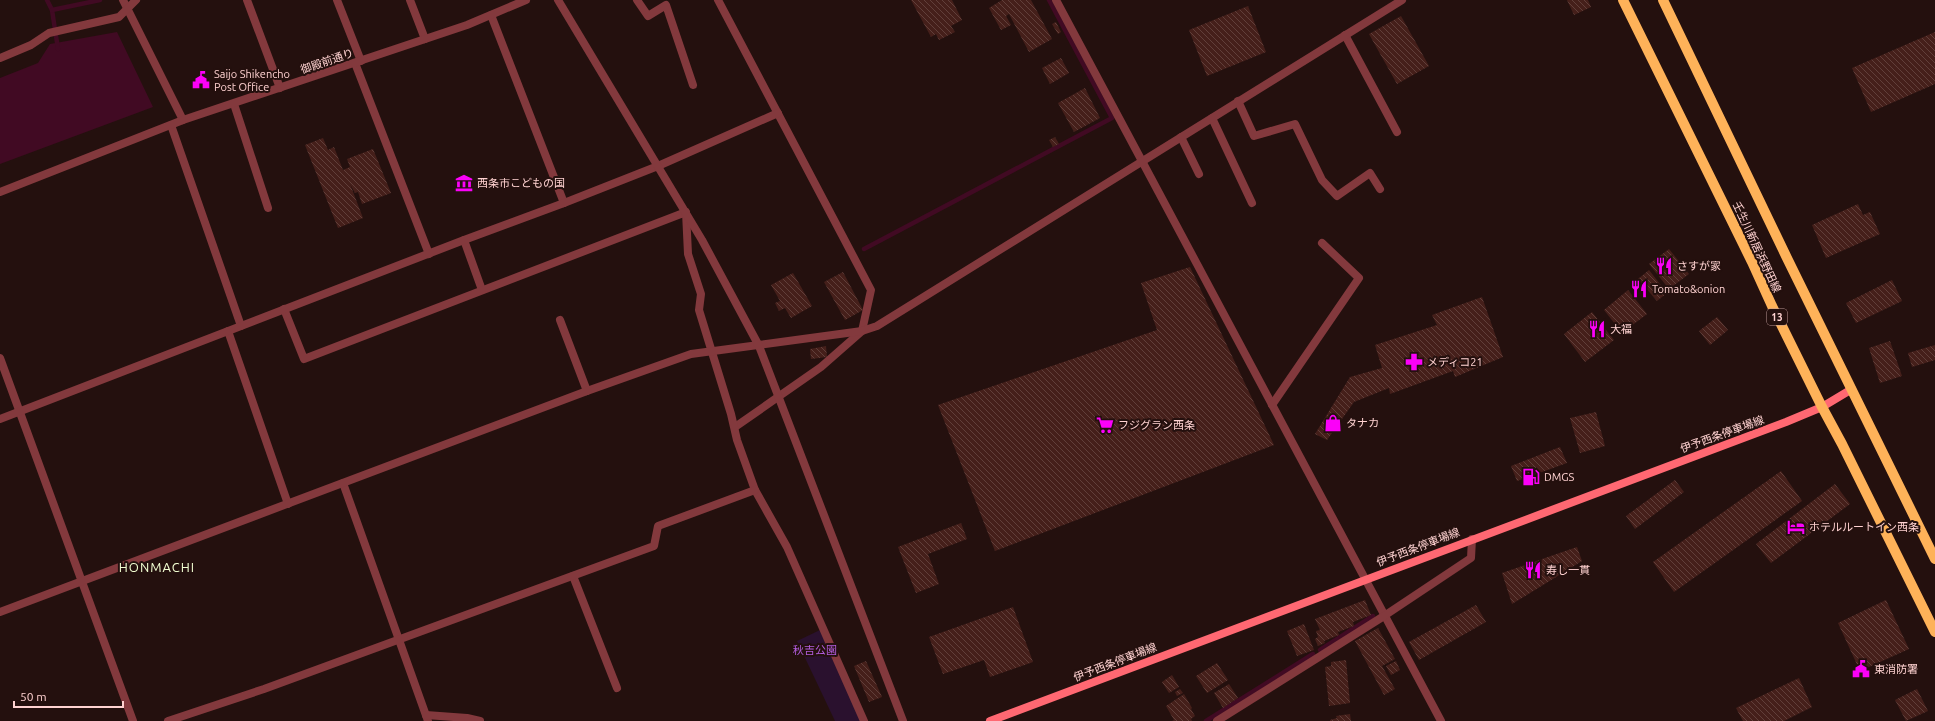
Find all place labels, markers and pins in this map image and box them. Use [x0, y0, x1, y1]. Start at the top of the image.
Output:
place label: Saijo Shikencho Post Office [214, 68, 290, 93]
public building icon: Saijo Shikencho Post Office [191, 70, 211, 90]
museum icon: 西条市こどもの国 [454, 173, 474, 193]
place label: 西条市こどもの国 [477, 177, 565, 189]
restaurant icon: さすが家 [1654, 256, 1674, 276]
place label: さすが家 [1677, 260, 1721, 272]
restaurant icon: Tomato&onion [1629, 279, 1649, 299]
place label: Tomato&onion [1652, 283, 1725, 295]
restaurant icon: 大福 [1587, 319, 1607, 339]
place label: 大福 [1610, 323, 1632, 335]
pharmacy icon: メディコ21 [1404, 352, 1424, 372]
place label: メディコ21 [1427, 356, 1483, 368]
shop icon: タナカ [1323, 413, 1343, 433]
supermarket icon: フジグラン西条 [1095, 415, 1115, 435]
place label: タナカ [1346, 417, 1379, 429]
place label: フジグラン西条 [1118, 419, 1195, 431]
fuel station icon: DMGS [1521, 467, 1541, 487]
place label: DMGS [1544, 471, 1575, 483]
hotel icon: ホテルルートイン西条 [1786, 517, 1806, 537]
place label: ホテルルートイン西条 [1809, 521, 1919, 533]
restaurant icon: 寿し一貫 [1523, 560, 1543, 580]
place label: 寿し一貫 [1546, 564, 1590, 576]
public building icon: 東消防署 [1851, 659, 1871, 679]
place label: 東消防署 [1874, 663, 1918, 675]

